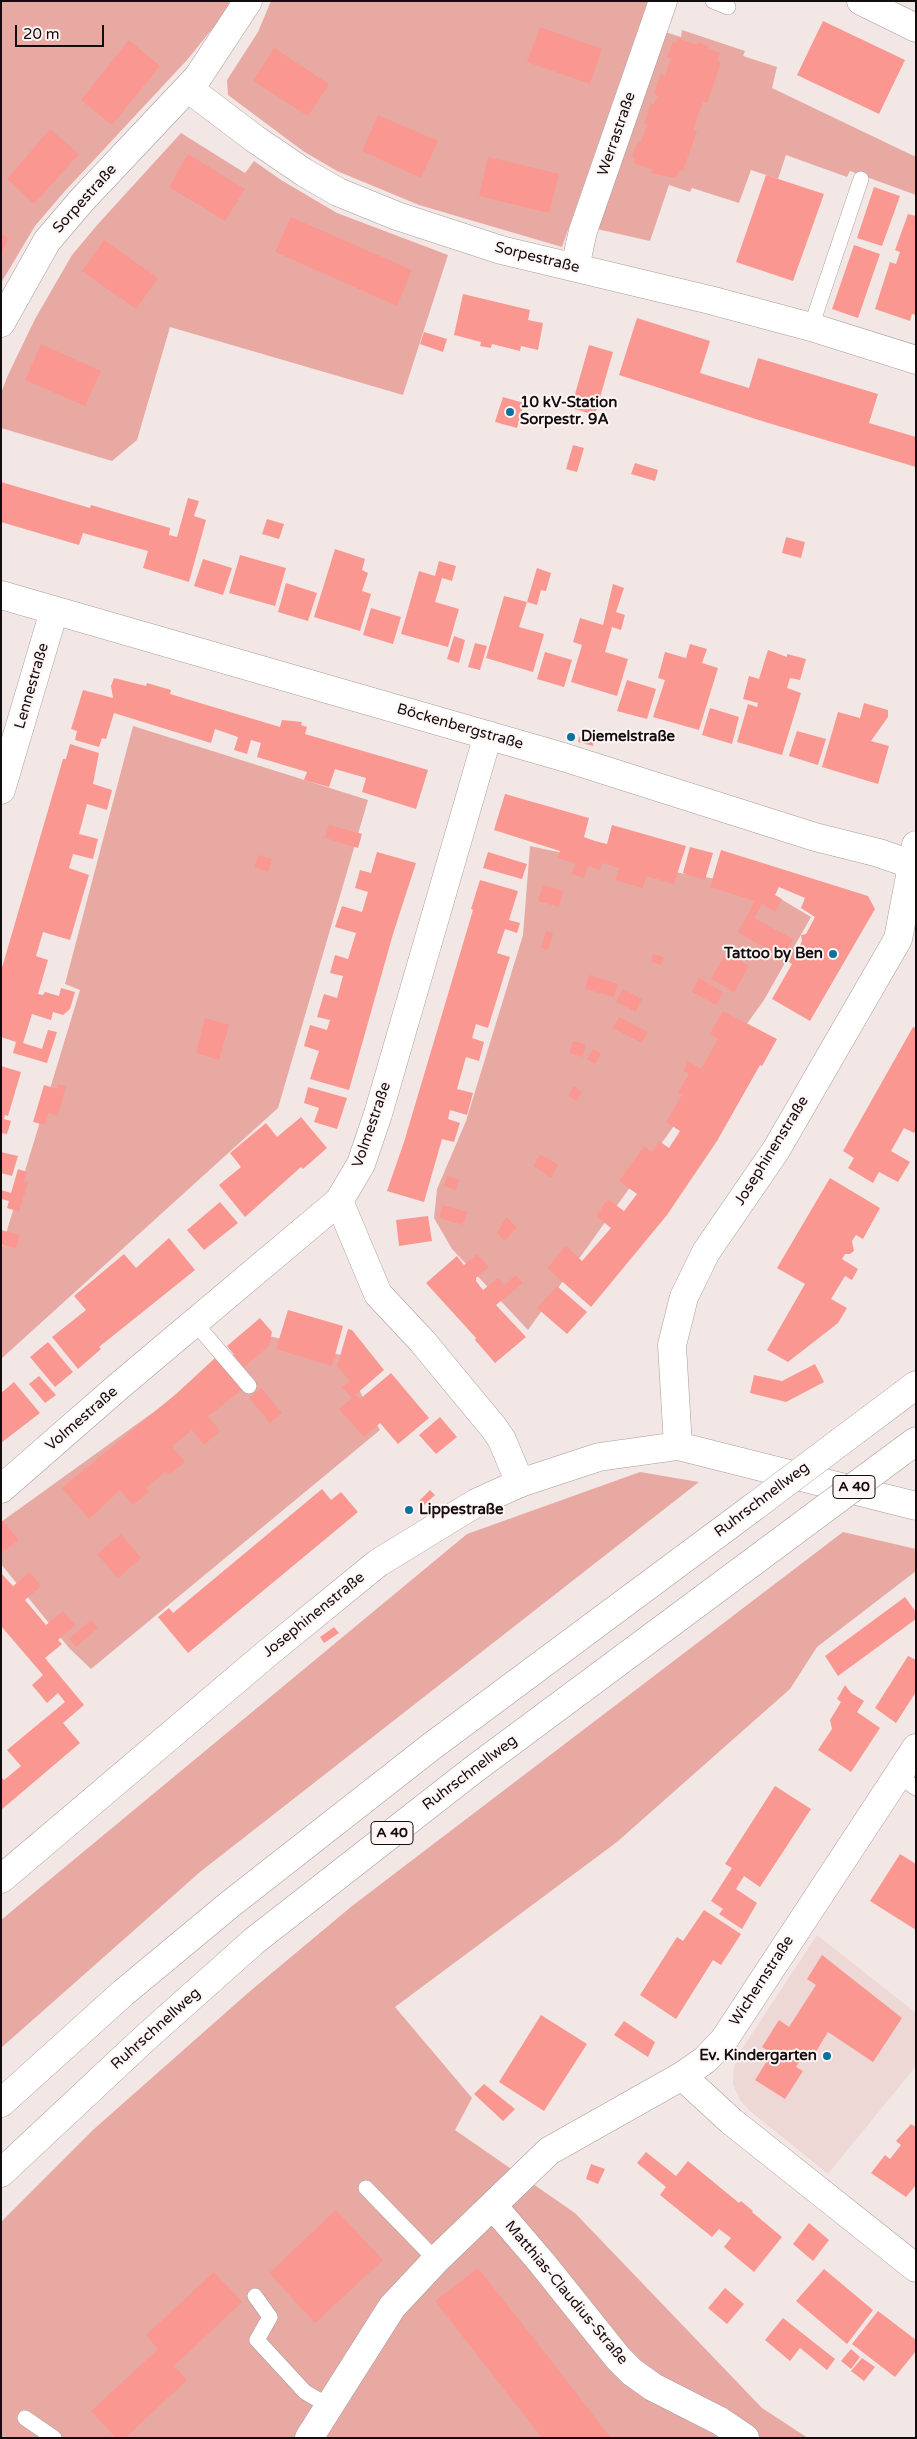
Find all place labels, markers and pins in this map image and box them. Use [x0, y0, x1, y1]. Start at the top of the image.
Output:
place label: 10 kV-Station Sorpestr. 9A [520, 394, 617, 429]
marker: 10 kV-Station Sorpestr. 9A [504, 406, 516, 418]
place label: Diemelstraße [581, 728, 675, 746]
marker: Diemelstraße [565, 731, 577, 743]
place label: Tattoo by Ben [724, 945, 823, 963]
marker: Tattoo by Ben [827, 948, 839, 960]
place label: Lippestraße [419, 1501, 503, 1519]
marker: Lippestraße [403, 1504, 415, 1516]
place label: Ev. Kindergarten [699, 2047, 817, 2065]
marker: Ev. Kindergarten [821, 2050, 833, 2062]

